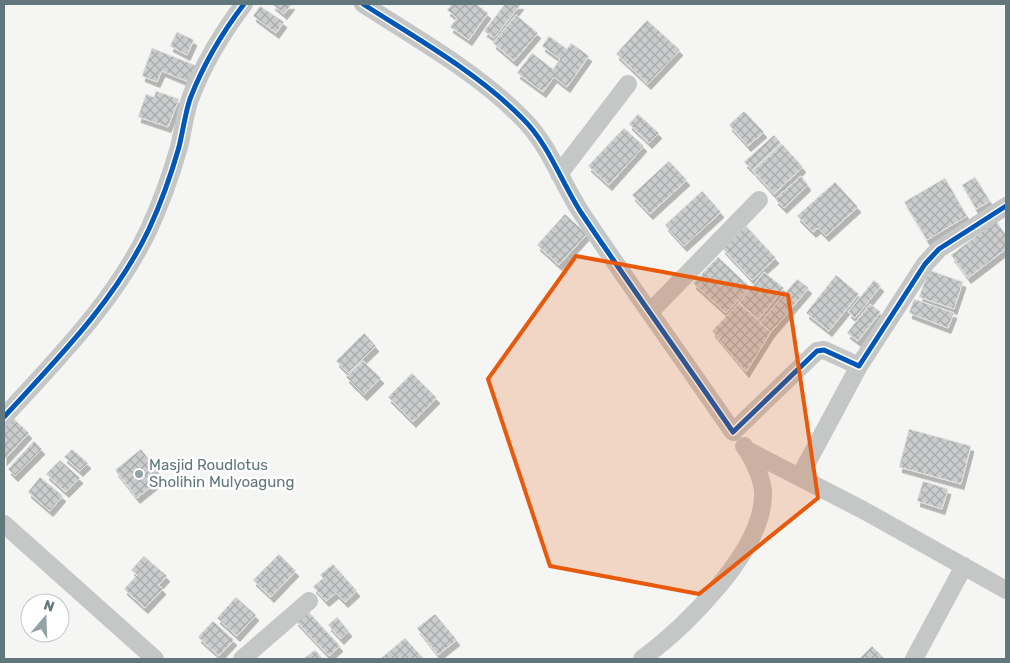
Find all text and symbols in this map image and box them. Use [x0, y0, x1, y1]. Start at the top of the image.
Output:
place label: Masjid Roudlotus Sholihin Mulyoagung [149, 456, 294, 491]
marker: Masjid Roudlotus Sholihin Mulyoagung [133, 468, 145, 480]
north arrow [20, 593, 70, 643]
text: N [42, 597, 57, 616]

